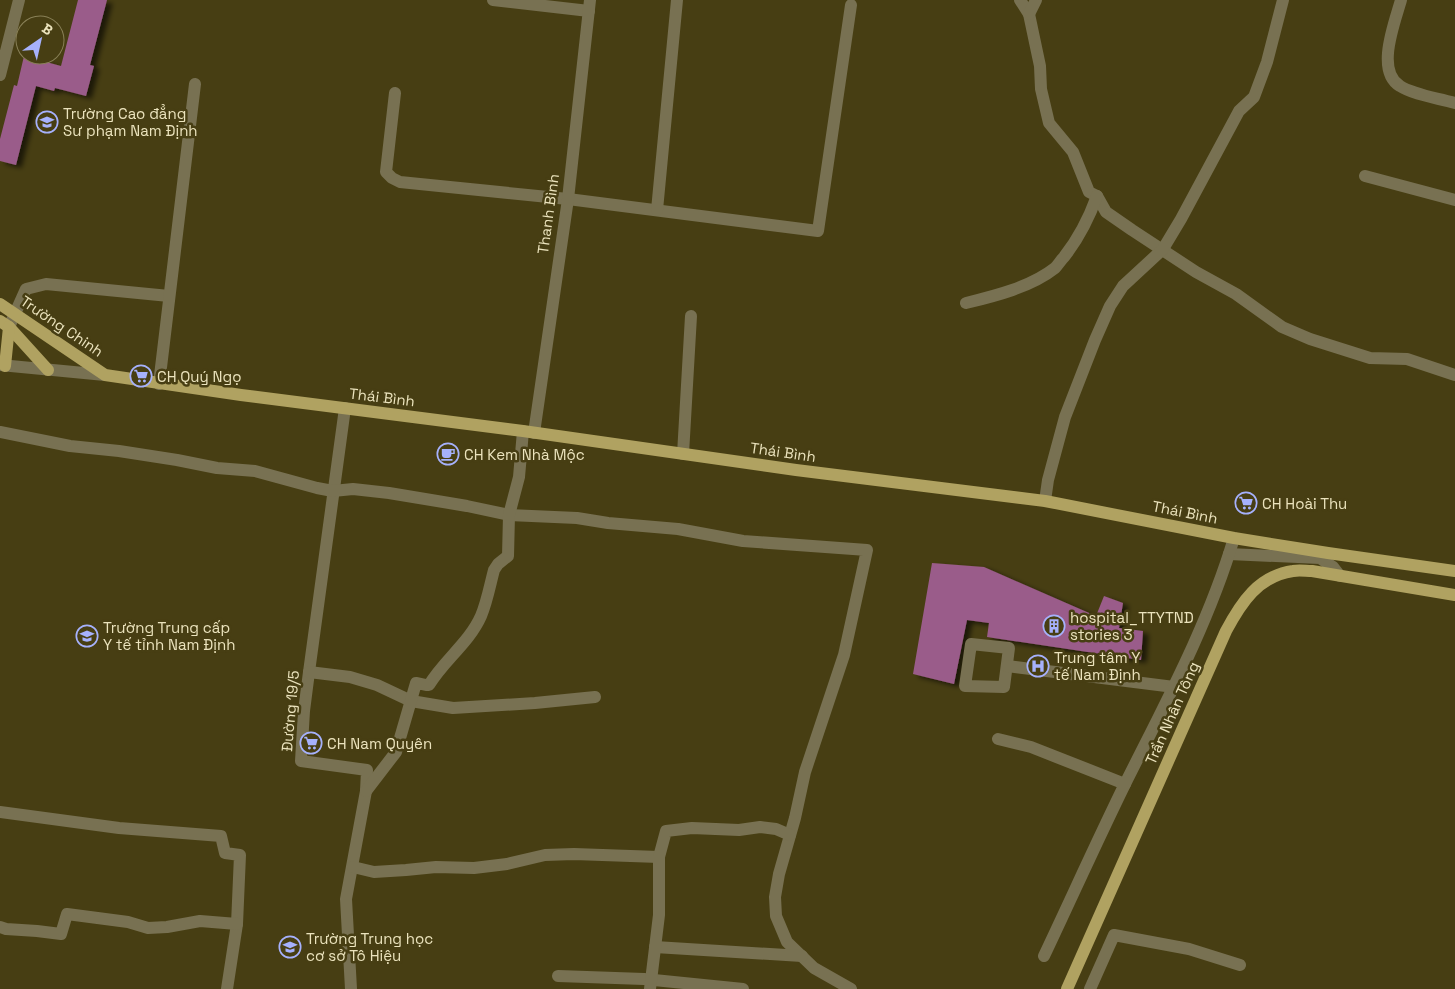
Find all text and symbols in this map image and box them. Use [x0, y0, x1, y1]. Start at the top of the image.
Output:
north arrow [15, 15, 65, 65]
text: B [38, 19, 56, 39]
place label: Trường Cao đẳng Sư phạm Nam Định [63, 104, 198, 140]
school or university icon: Trường Cao đẳng Sư phạm Nam Định [35, 110, 59, 134]
street label: Thanh Bình [533, 173, 563, 255]
street label: Trường Chinh [17, 291, 107, 361]
supermarket icon: CH Quý Ngọ [129, 364, 153, 388]
place label: CH Quý Ngọ [157, 367, 241, 386]
street label: Thái Bình [348, 384, 416, 410]
street label: Thái Bình [749, 438, 817, 466]
cafe icon: CH Kem Nhà Mộc [436, 442, 460, 466]
place label: CH Kem Nhà Mộc [464, 445, 585, 464]
supermarket icon: CH Hoài Thu [1234, 491, 1258, 515]
place label: CH Hoài Thu [1262, 494, 1347, 513]
street label: Thái Bình [1151, 496, 1219, 528]
place label: hospital_TTYTND stories 3 [1070, 608, 1194, 644]
building icon: hospital_TTYTND stories 3 [1042, 614, 1066, 638]
place label: Trường Trung cấp Y tế tỉnh Nam Định [103, 618, 235, 654]
school or university icon: Trường Trung cấp Y tế tỉnh Nam Định [75, 624, 99, 648]
place label: Trung tâm Y tế Nam Định [1054, 648, 1141, 684]
hospital icon: Trung tâm Y tế Nam Định [1026, 654, 1050, 678]
street label: Trần Nhân Tông [1141, 659, 1203, 767]
street label: Đường 19/5 [277, 670, 303, 752]
supermarket icon: CH Nam Quyên [299, 731, 323, 755]
place label: CH Nam Quyên [327, 734, 432, 753]
place label: Trường Trung học cơ sở Tô Hiệu [306, 929, 433, 965]
school or university icon: Trường Trung học cơ sở Tô Hiệu [278, 935, 302, 959]

